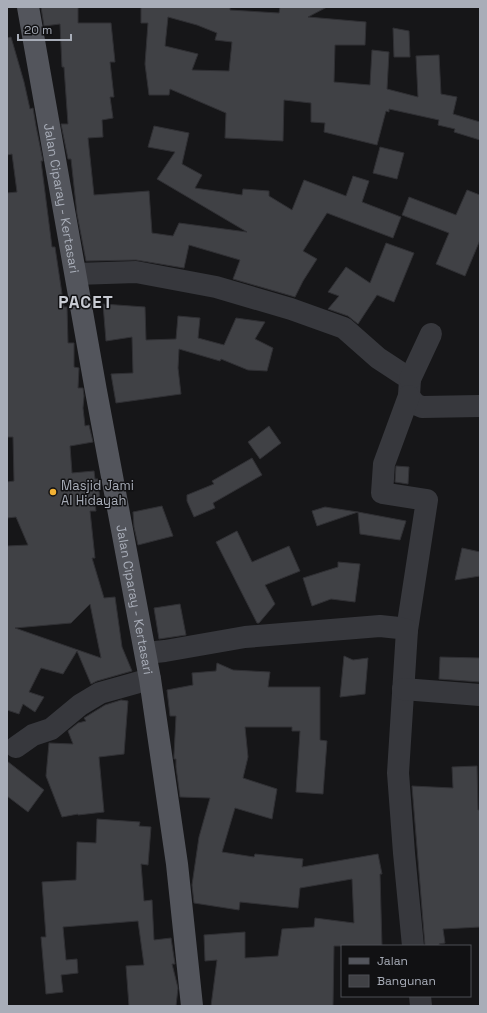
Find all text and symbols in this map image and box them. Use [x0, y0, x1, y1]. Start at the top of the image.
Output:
scale bar [18, 16, 71, 42]
text: 20 m [24, 22, 52, 38]
street label: Jalan Ciparay - Kertasari [40, 122, 83, 274]
district label: PACET [58, 291, 114, 313]
place label: Masjid Jami Al Hidayah [61, 477, 134, 509]
marker: Masjid Jami Al Hidayah [48, 487, 58, 497]
street label: Jalan Ciparay - Kertasari [113, 523, 157, 676]
legend [341, 945, 471, 997]
text: Jalan [377, 953, 408, 969]
text: Bangunan [377, 973, 436, 989]

